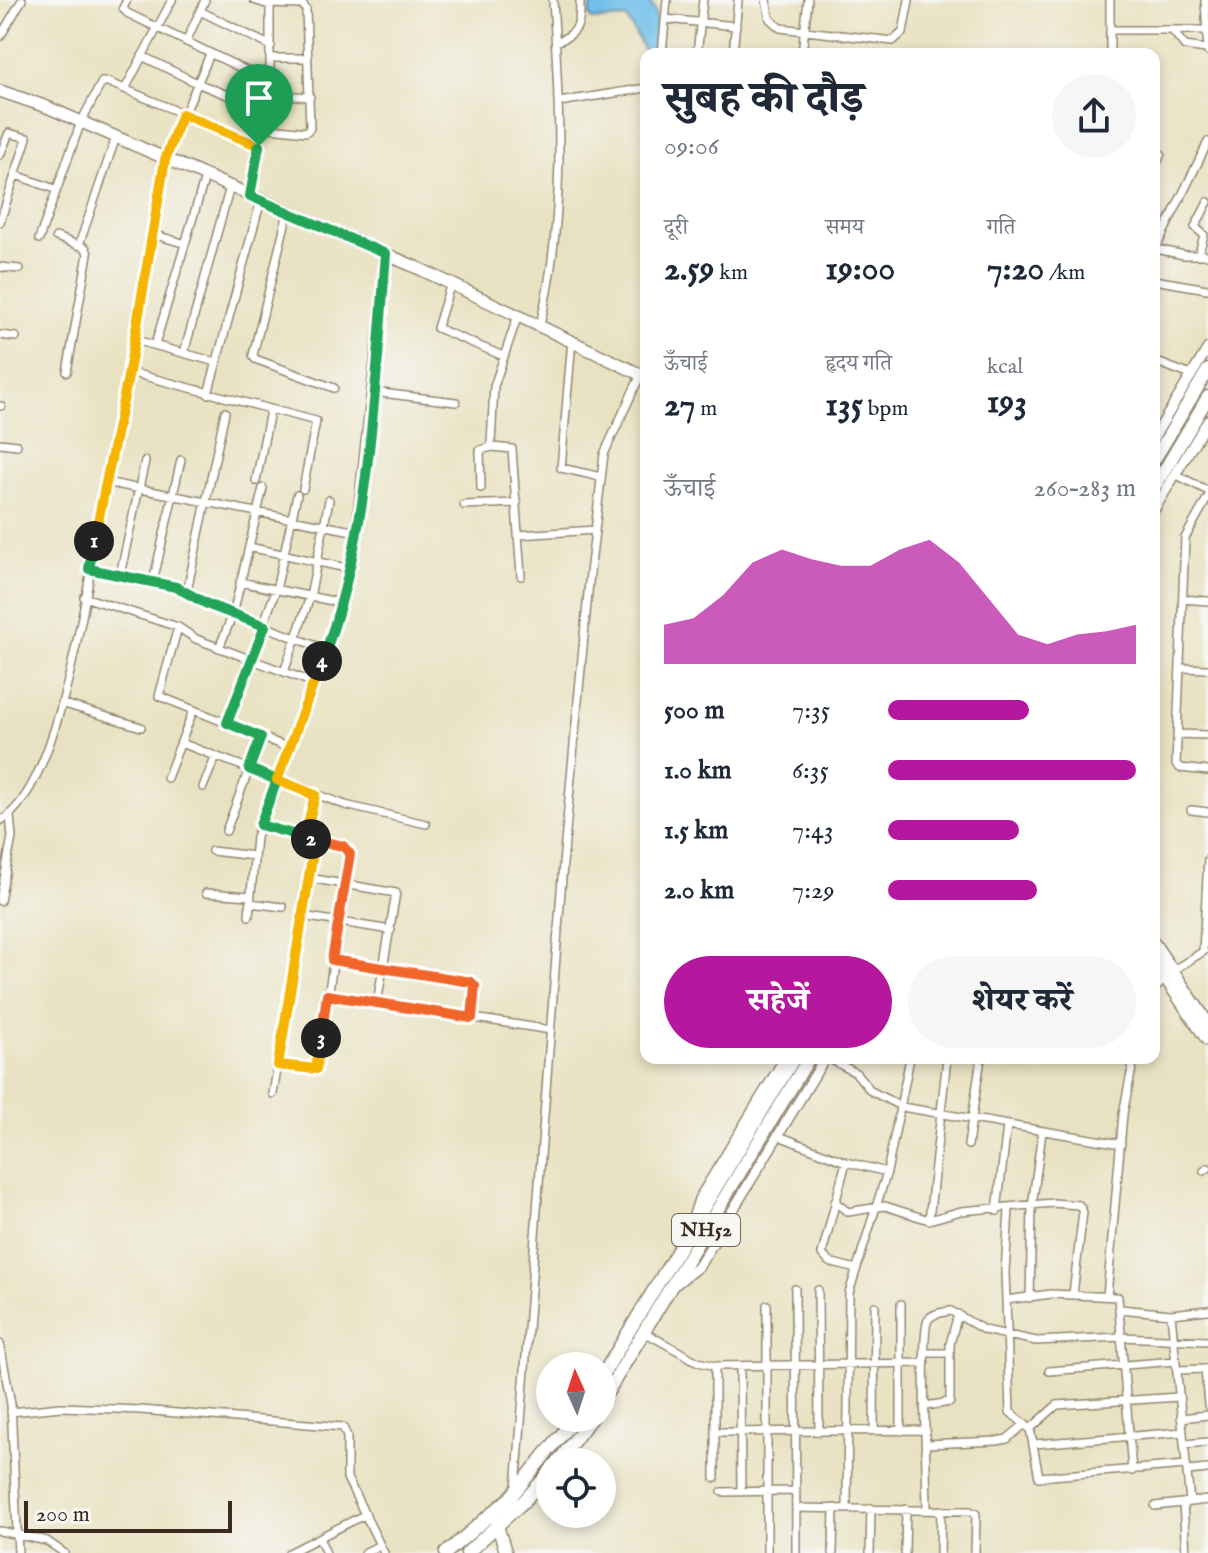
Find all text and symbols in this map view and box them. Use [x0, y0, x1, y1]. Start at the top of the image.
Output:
pin [225, 64, 293, 146]
text: सुबह की दौड़ [664, 72, 864, 128]
button: share [1052, 74, 1136, 158]
icon: arrive [237, 76, 281, 120]
text: 09:06 [664, 130, 719, 163]
text: दूरी [664, 214, 688, 242]
text: समय [825, 214, 864, 242]
text: गति [987, 214, 1015, 242]
text: 2.59 [664, 248, 714, 291]
text: 19:00 [825, 248, 895, 291]
text: 7:20 [987, 248, 1044, 291]
text: km [714, 259, 748, 287]
text: /km [1044, 259, 1085, 287]
text: ऊँचाई [664, 350, 707, 378]
text: हृदय गति [825, 350, 892, 378]
text: kcal [987, 353, 1023, 381]
text: 193 [987, 381, 1027, 424]
text: 27 [664, 384, 695, 427]
text: 135 [825, 384, 863, 427]
text: m [695, 395, 717, 423]
text: bpm [863, 395, 908, 423]
text: ऊँचाई [664, 472, 715, 505]
text: 260–283 m [1034, 472, 1136, 505]
pin: 1 [74, 521, 114, 561]
text: 1 [90, 527, 98, 555]
pin: 4 [302, 641, 342, 681]
text: 4 [317, 647, 327, 675]
text: 500 m [664, 694, 725, 727]
text: 7:35 [792, 694, 830, 727]
text: 1.0 km [664, 754, 732, 787]
text: 6:35 [792, 754, 829, 787]
text: 1.5 km [664, 814, 728, 847]
text: 7:43 [792, 814, 833, 847]
pin: 2 [291, 819, 331, 859]
text: 2 [306, 825, 316, 853]
text: 2.0 km [664, 874, 734, 907]
text: 7:29 [792, 874, 835, 907]
button: सहेजें [664, 956, 892, 1048]
button: शेयर करें [908, 956, 1136, 1048]
pin: 3 [301, 1018, 341, 1058]
text: 3 [317, 1024, 325, 1052]
road number: NH52 [672, 1214, 740, 1246]
north arrow [536, 1352, 616, 1432]
map controls [536, 1352, 616, 1528]
button: locate [536, 1448, 616, 1528]
scale bar [24, 1497, 232, 1533]
text: 200 m [36, 1501, 90, 1529]

